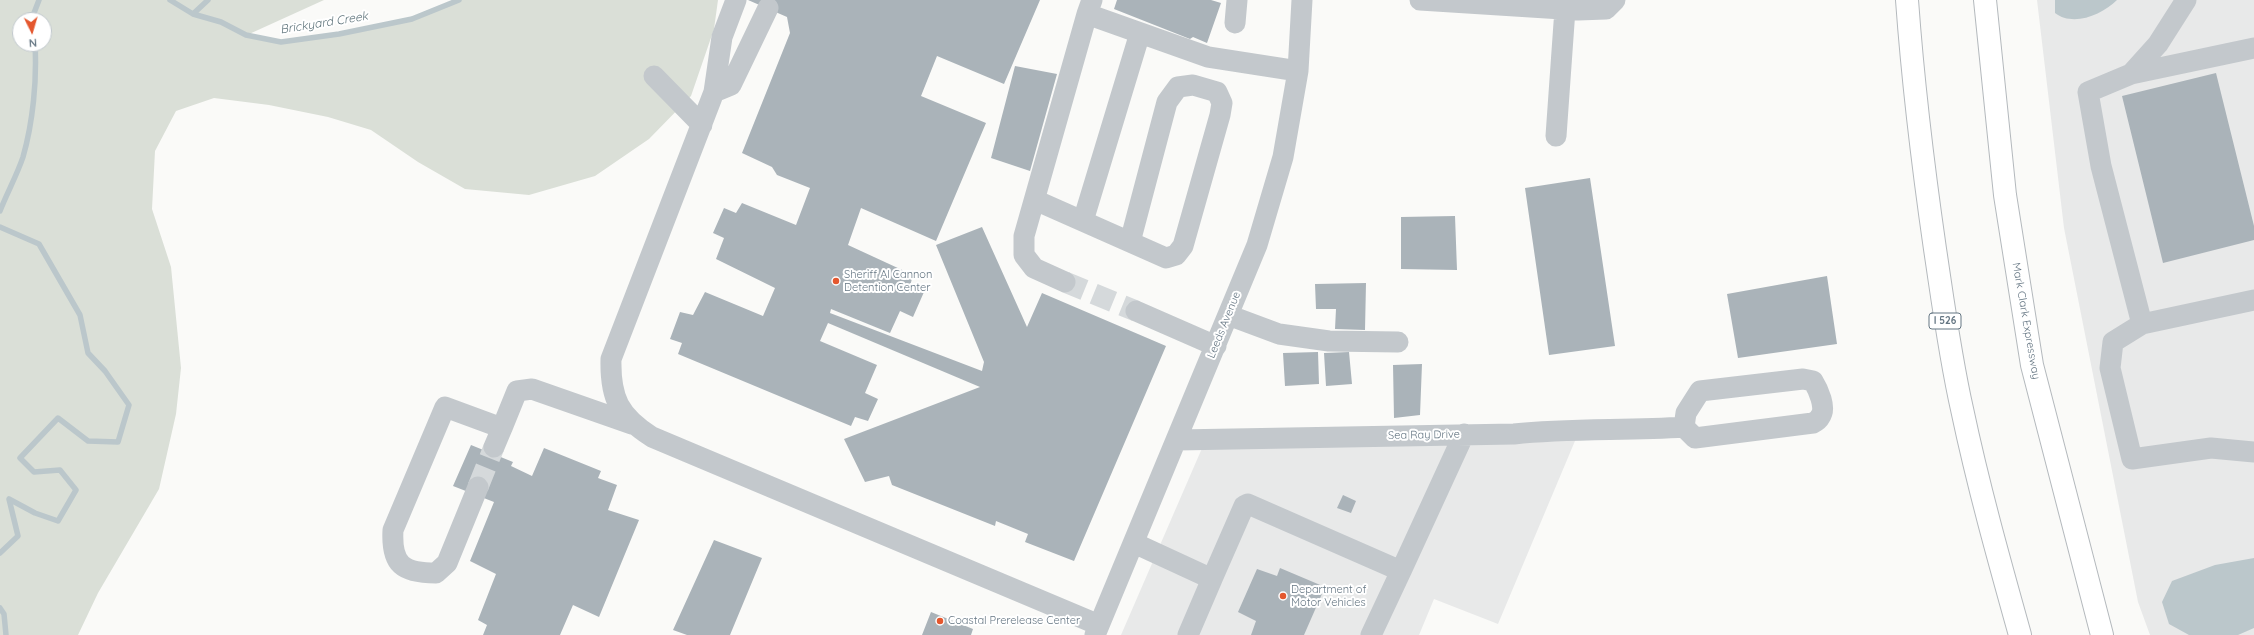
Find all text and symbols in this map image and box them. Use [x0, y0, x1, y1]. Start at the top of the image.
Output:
water label: Brickyard Creek [279, 9, 369, 37]
north arrow [12, 12, 52, 52]
text: N [28, 36, 38, 50]
street label: Mark Clark Expressway [2009, 262, 2043, 380]
place label: Sheriff Al Cannon Detention Center [844, 268, 932, 294]
marker: Sheriff Al Cannon Detention Center [831, 276, 841, 286]
street label: Leeds Avenue [1205, 290, 1243, 360]
road number: I 526 [1929, 313, 1961, 329]
street label: Sea Ray Drive [1388, 428, 1460, 442]
place label: Department of Motor Vehicles [1291, 583, 1366, 609]
marker: Department of Motor Vehicles [1278, 591, 1288, 601]
place label: Coastal Prerelease Center [948, 614, 1080, 628]
marker: Coastal Prerelease Center [935, 616, 945, 626]

